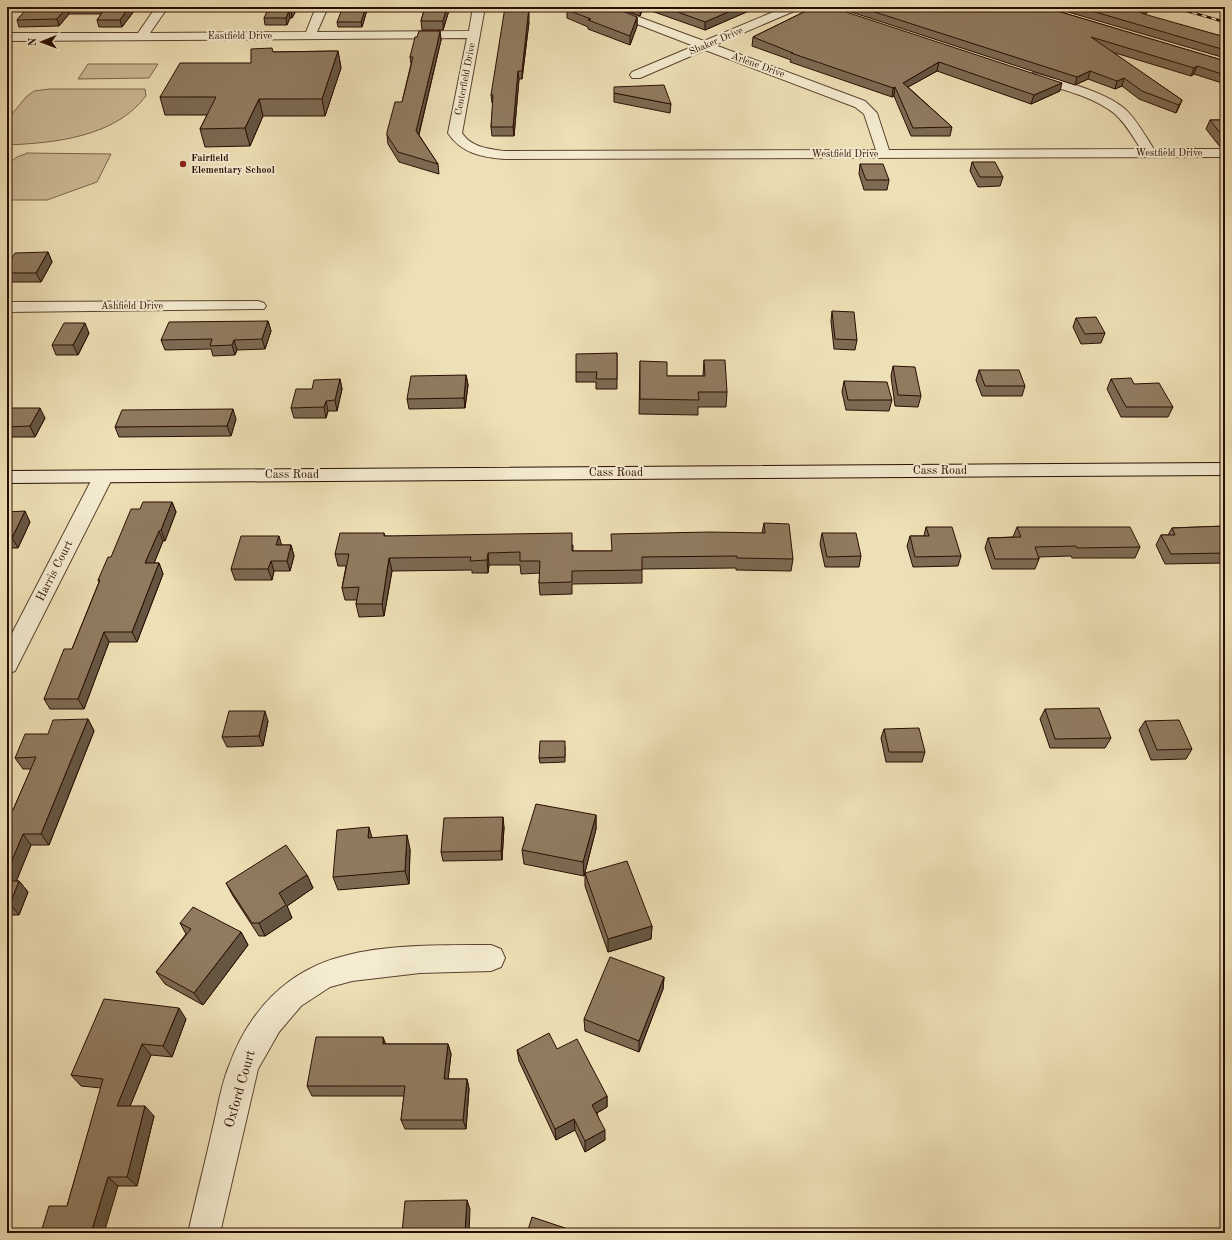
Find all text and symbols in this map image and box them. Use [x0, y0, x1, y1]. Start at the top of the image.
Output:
north arrow [22, 22, 62, 62]
street label: Shaker Drive [688, 25, 745, 57]
street label: Eastfield Drive [208, 31, 273, 41]
text: N [28, 37, 39, 46]
street label: Centerfield Drive [453, 42, 477, 116]
street label: Arlene Drive [730, 51, 786, 79]
street label: Westfield Drive [1136, 148, 1203, 158]
street label: Westfield Drive [812, 149, 879, 159]
place label: Fairfield Elementary School [191, 153, 275, 175]
marker: Fairfield Elementary School [178, 159, 188, 169]
street label: Ashfield Drive [101, 301, 163, 311]
street label: Cass Road [913, 465, 967, 477]
street label: Cass Road [589, 467, 643, 479]
street label: Cass Road [265, 469, 319, 481]
street label: Harris Court [35, 539, 75, 603]
street label: Oxford Court [222, 1049, 258, 1129]

